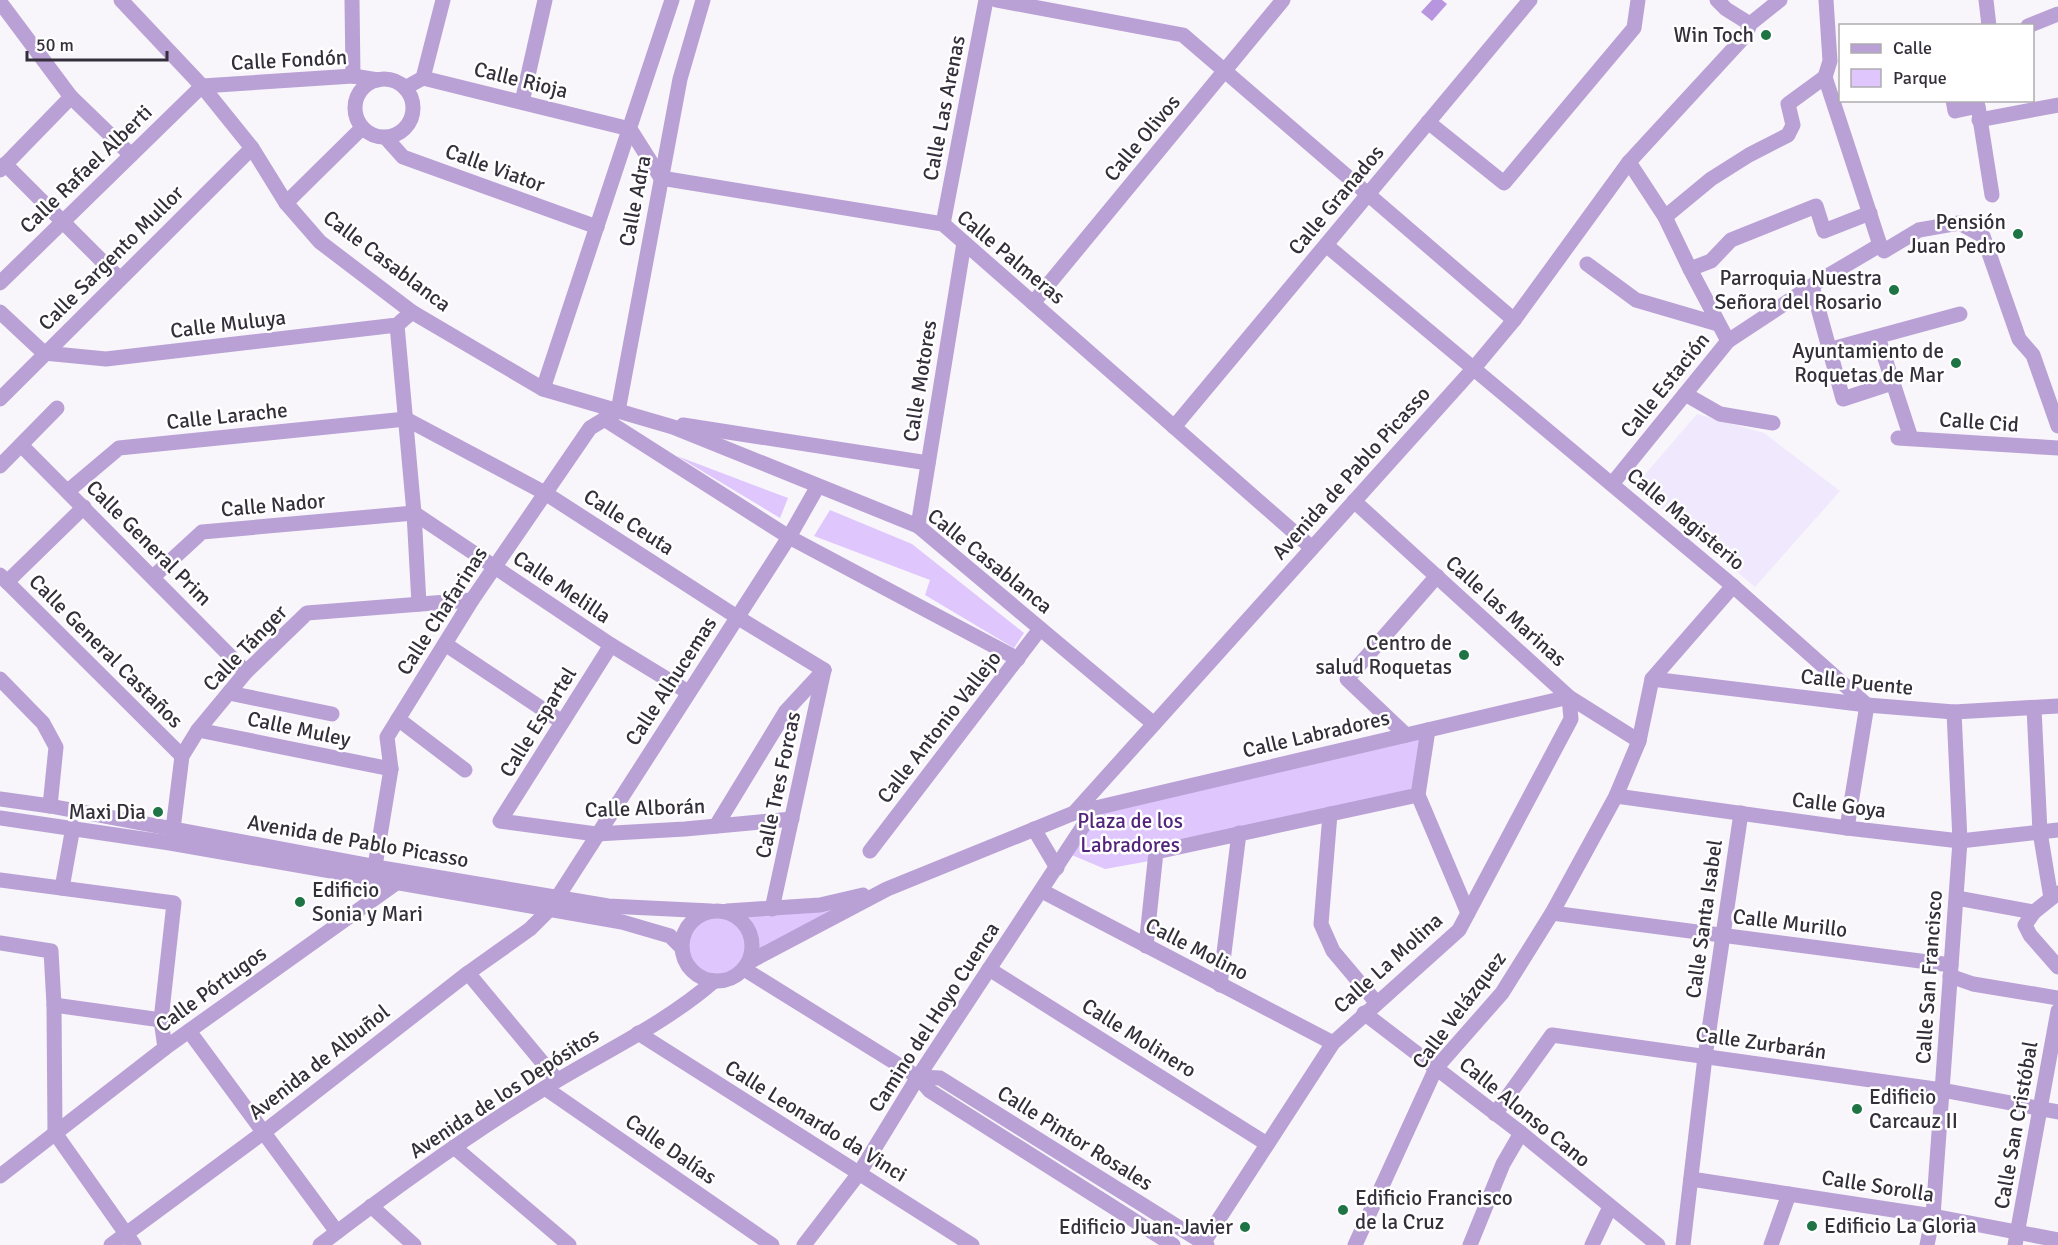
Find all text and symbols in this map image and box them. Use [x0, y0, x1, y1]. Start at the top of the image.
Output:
place label: Win Toch [1674, 22, 1754, 48]
scale bar [27, 24, 166, 62]
legend [1839, 24, 2034, 102]
marker: Win Toch [1759, 28, 1773, 42]
street label: Calle Las Arenas [917, 33, 971, 183]
text: 50 m [36, 34, 74, 56]
text: Calle [1893, 37, 1932, 59]
street label: Calle Fondón [230, 44, 348, 76]
street label: Calle Rioja [471, 56, 571, 104]
text: Parque [1893, 67, 1947, 89]
street label: Calle Olivos [1098, 89, 1186, 187]
street label: Calle Rafael Alberti [14, 99, 158, 239]
street label: Calle Viator [442, 138, 549, 198]
street label: Calle Granados [1283, 140, 1389, 260]
street label: Calle Adra [613, 153, 657, 249]
street label: Calle Sargento Mullor [33, 180, 189, 336]
street label: Calle Palmeras [952, 204, 1070, 310]
street label: Calle Casablanca [318, 205, 456, 317]
place label: Pensión Juan Pedro [1907, 209, 2006, 259]
marker: Pensión Juan Pedro [2011, 227, 2025, 241]
place label: Parroquia Nuestra Señora del Rosario [1714, 265, 1882, 315]
marker: Parroquia Nuestra Señora del Rosario [1887, 283, 1901, 297]
street label: Calle Muluya [169, 304, 287, 344]
street label: Calle Motores [898, 318, 942, 444]
street label: Calle Estación [1615, 327, 1715, 443]
place label: Ayuntamiento de Roquetas de Mar [1792, 338, 1944, 388]
marker: Ayuntamiento de Roquetas de Mar [1949, 356, 1963, 370]
street label: Avenida de Pablo Picasso [1266, 381, 1436, 565]
street label: Calle Larache [165, 397, 289, 435]
street label: Calle Cid [1938, 406, 2020, 438]
street label: Calle Magisterio [1622, 462, 1750, 576]
street label: Calle General Prim [81, 475, 217, 611]
street label: Calle Ceuta [579, 483, 679, 561]
street label: Calle Nador [220, 487, 327, 523]
street label: Calle Casablanca [922, 503, 1058, 619]
street label: Calle Chafarinas [391, 542, 493, 680]
street label: Calle Melilla [508, 545, 616, 629]
street label: Calle las Marinas [1440, 550, 1572, 672]
street label: Calle General Castaños [24, 569, 188, 733]
street label: Calle Tánger [197, 599, 293, 697]
street label: Calle Alhucemas [620, 612, 722, 750]
place label: Centro de salud Roquetas [1316, 630, 1452, 680]
street label: Calle Antonio Vallejo [871, 646, 1007, 808]
marker: Centro de salud Roquetas [1457, 648, 1471, 662]
street label: Calle Espartel [494, 662, 582, 782]
street label: Calle Puente [1799, 663, 1915, 701]
street label: Calle Labradores [1240, 704, 1392, 764]
street label: Calle Muley [245, 705, 353, 753]
street label: Calle Tres Forcas [750, 709, 806, 861]
street label: Calle Goya [1791, 786, 1887, 824]
street label: Calle Alborán [584, 793, 706, 823]
place label: Maxi Dia [68, 799, 146, 825]
marker: Maxi Dia [151, 805, 165, 819]
park label: Plaza de los Labradores [1077, 808, 1183, 858]
street label: Avenida de Pablo Picasso [245, 809, 471, 873]
street label: Calle Santa Isabel [1680, 838, 1728, 1000]
place label: Edificio Sonia y Mari [312, 877, 423, 927]
street label: Calle San Francisco [1910, 889, 1948, 1065]
marker: Edificio Sonia y Mari [293, 895, 307, 909]
street label: Calle Murillo [1731, 903, 1849, 943]
street label: Calle La Molina [1328, 907, 1448, 1019]
street label: Calle Molino [1141, 912, 1253, 986]
street label: Camino del Hoyo Cuenca [863, 917, 1005, 1117]
street label: Calle Pórtugos [151, 940, 271, 1038]
street label: Calle Velázquez [1406, 946, 1512, 1074]
street label: Calle Molinero [1077, 993, 1201, 1083]
street label: Avenida de Albuñol [243, 999, 395, 1125]
street label: Calle Zurbarán [1694, 1021, 1828, 1065]
street label: Avenida de los Depósitos [404, 1022, 604, 1164]
street label: Calle San Cristóbal [1988, 1039, 2044, 1211]
street label: Calle Alonso Cano [1454, 1051, 1596, 1173]
street label: Calle Leonardo da Vinci [720, 1054, 912, 1188]
street label: Calle Pintor Rosales [992, 1080, 1158, 1196]
place label: Edificio Carcauz II [1869, 1084, 1958, 1134]
marker: Edificio Carcauz II [1850, 1102, 1864, 1116]
street label: Calle Dalías [620, 1108, 722, 1190]
street label: Calle Sorolla [1820, 1164, 1936, 1208]
place label: Edificio Francisco de la Cruz [1355, 1185, 1513, 1235]
marker: Edificio Francisco de la Cruz [1336, 1203, 1350, 1217]
place label: Edificio La Gloria [1824, 1213, 1977, 1239]
place label: Edificio Juan-Javier [1059, 1214, 1233, 1240]
marker: Edificio La Gloria [1805, 1219, 1819, 1233]
marker: Edificio Juan-Javier [1238, 1220, 1252, 1234]

